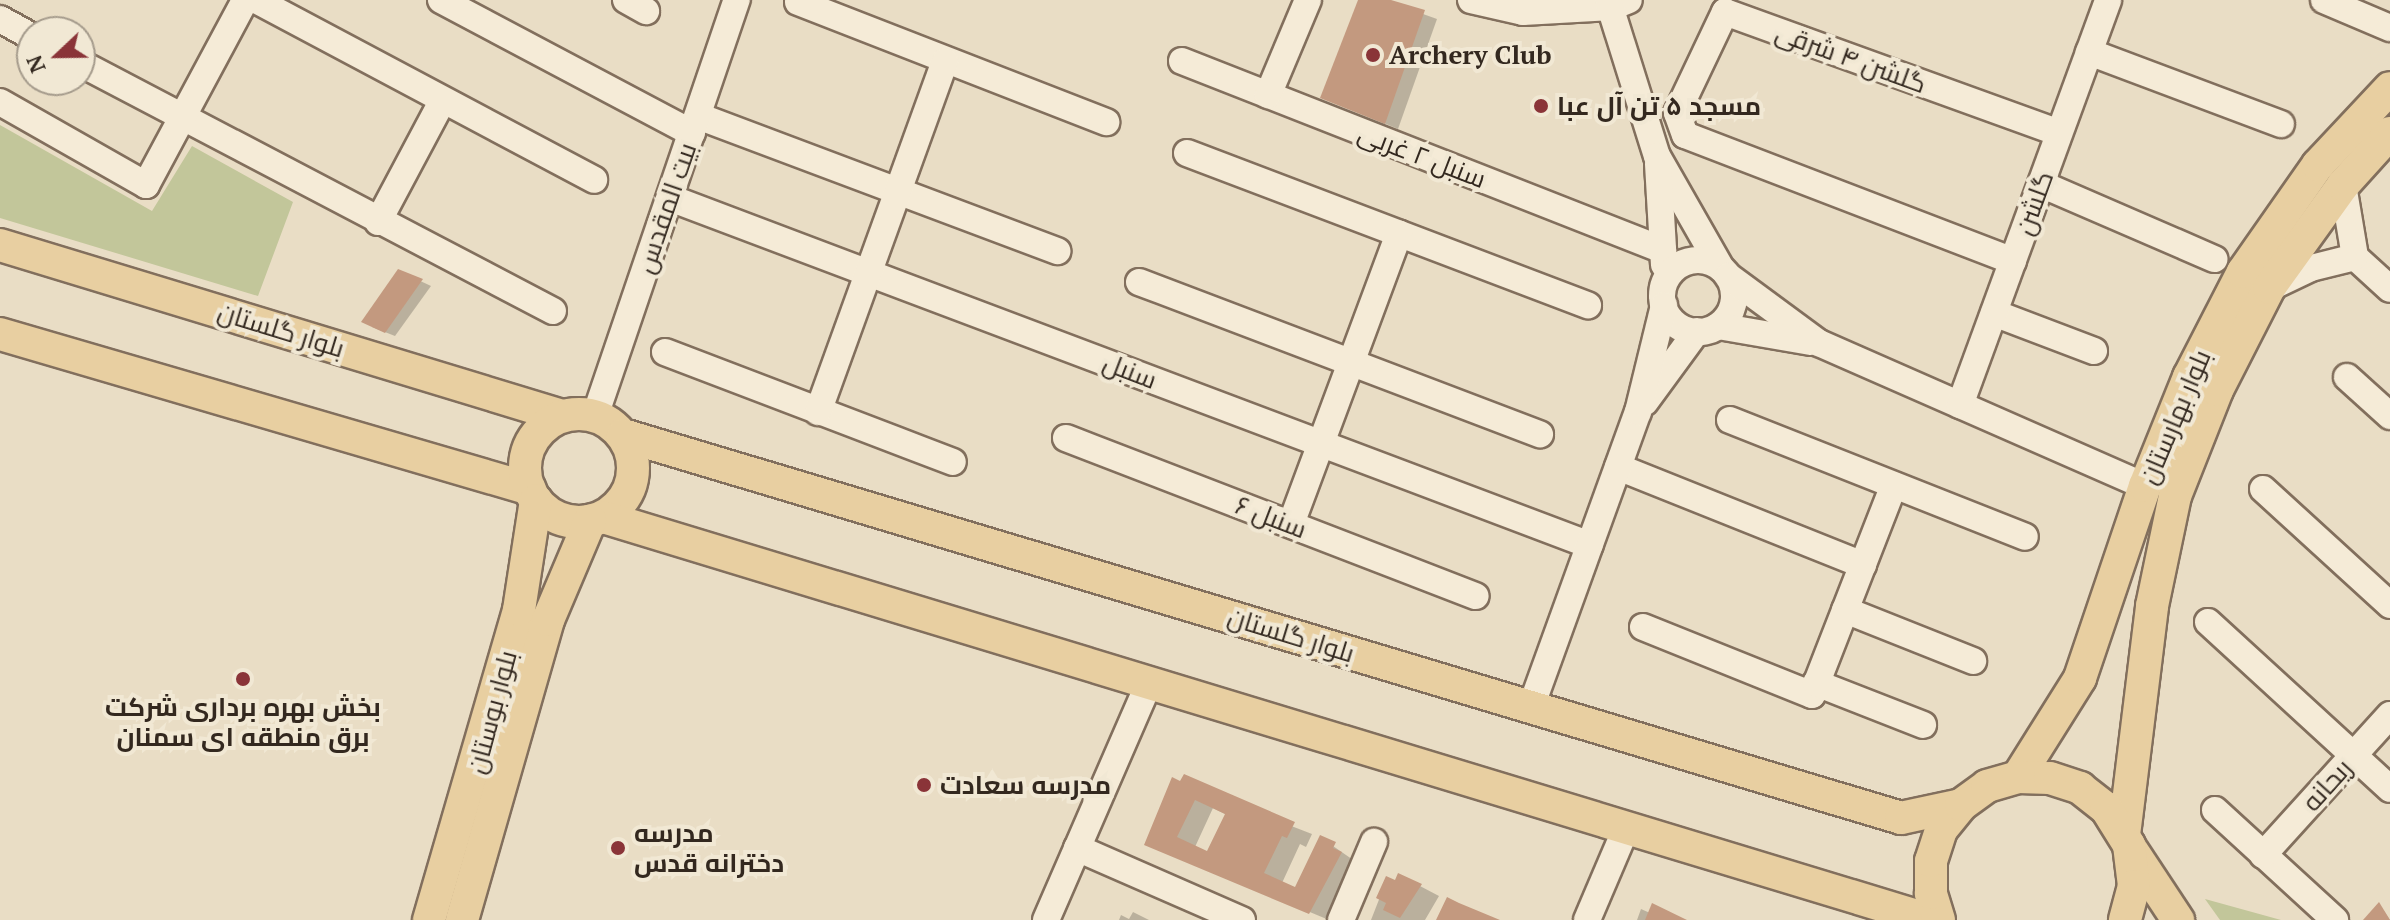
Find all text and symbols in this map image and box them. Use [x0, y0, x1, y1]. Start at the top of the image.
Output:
north arrow [16, 16, 96, 96]
street label: گلشن ۴ شرقی [1771, 16, 1931, 100]
place label: Archery Club [1389, 39, 1552, 71]
marker: Archery Club [1364, 46, 1382, 64]
text: N [19, 51, 52, 78]
place label: مسجد ۵ تن آل عبا [1557, 90, 1761, 122]
marker: مسجد ۵ تن آل عبا [1532, 97, 1550, 115]
street label: سنبل ۲ غربی [1354, 117, 1490, 195]
street label: بیت المقدس [629, 139, 703, 277]
street label: گلشن [2008, 167, 2060, 239]
street label: بلوار گلستان [214, 296, 348, 364]
street label: بلوار بهارستان [2133, 345, 2217, 489]
street label: سنبل [1099, 347, 1161, 395]
street label: سنبل ۶ [1231, 489, 1311, 545]
street label: بلوار گلستان [1224, 601, 1358, 669]
street label: بلوار بوستان [461, 647, 523, 777]
marker: بخش بهره برداری شرکت برق منطقه ای سمنان [234, 670, 252, 688]
place label: بخش بهره برداری شرکت برق منطقه ای سمنان [105, 691, 381, 752]
street label: ریحانه [2296, 753, 2358, 817]
place label: مدرسه سعادت [940, 769, 1111, 801]
marker: مدرسه سعادت [915, 776, 933, 794]
place label: مدرسه دخترانه قدس [634, 817, 784, 878]
marker: مدرسه دخترانه قدس [609, 839, 627, 857]

